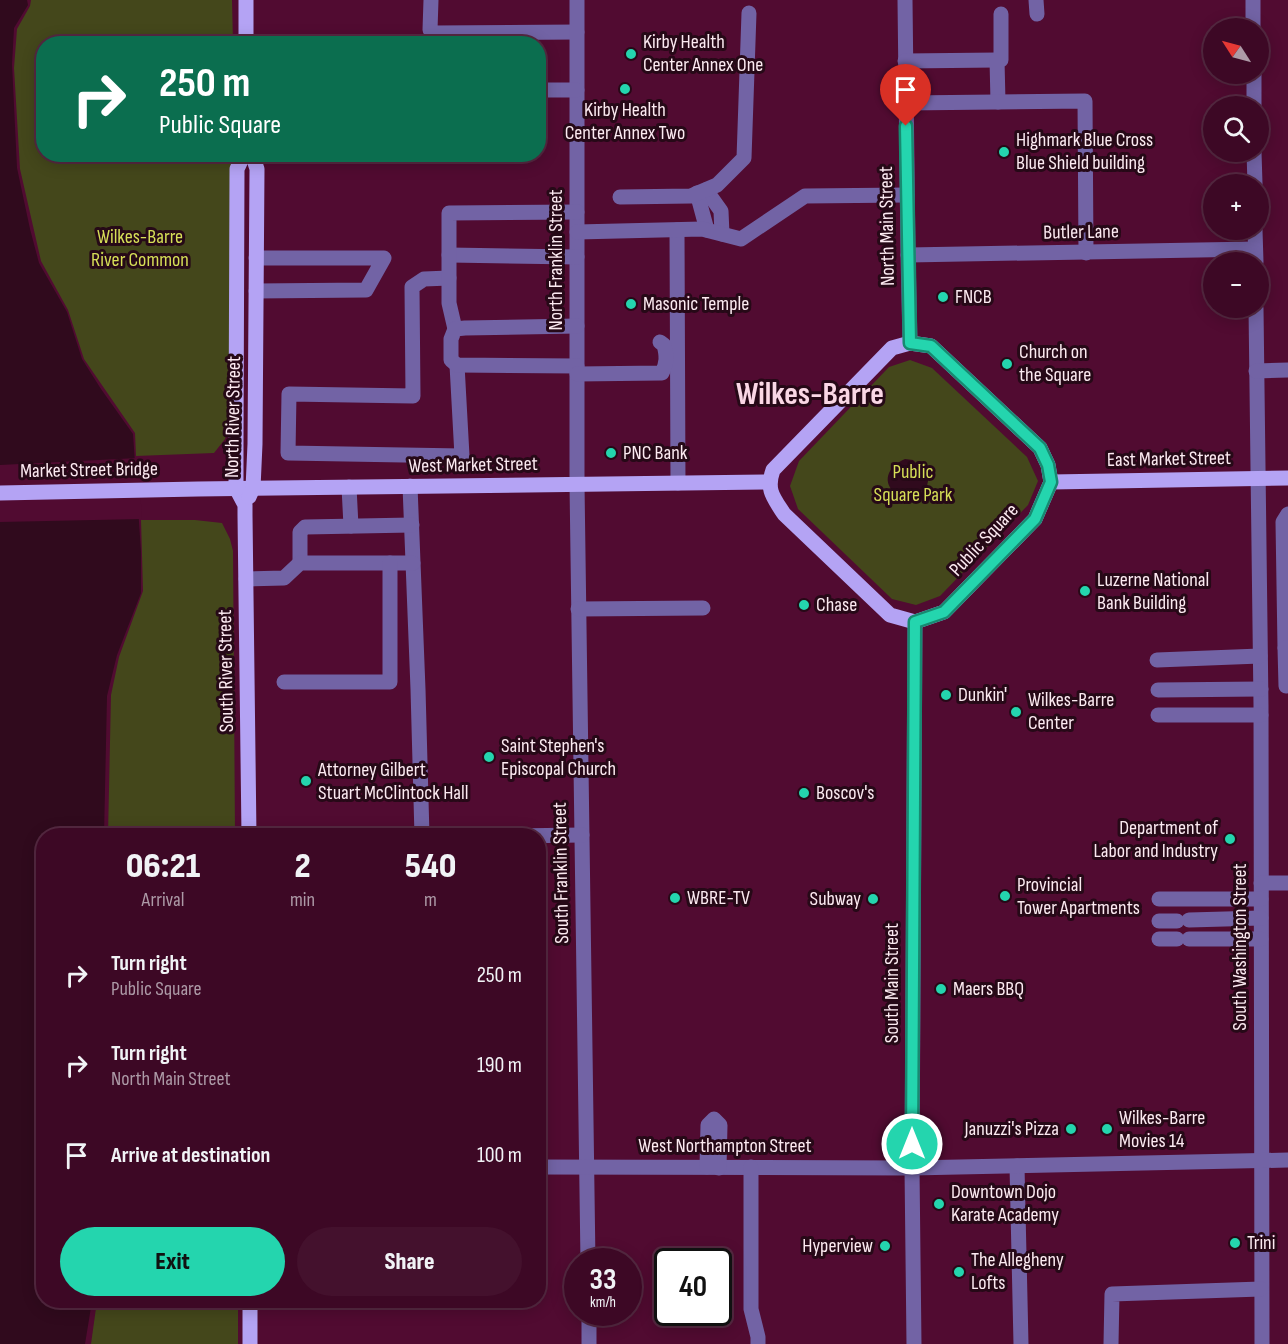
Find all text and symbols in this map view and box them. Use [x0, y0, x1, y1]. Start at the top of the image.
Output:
north arrow [1203, 18, 1269, 84]
map controls [1203, 18, 1269, 318]
place label: Kirby Health Center Annex One [643, 30, 763, 77]
marker: Kirby Health Center Annex One [624, 47, 638, 61]
text: 250 m [159, 58, 250, 109]
icon: right [60, 60, 138, 138]
pin [880, 64, 931, 126]
icon: arrive [889, 73, 922, 106]
marker: Kirby Health Center Annex Two [618, 82, 632, 96]
button: search [1203, 96, 1269, 162]
place label: Kirby Health Center Annex Two [565, 98, 685, 145]
text: Public Square [159, 109, 281, 141]
place label: Highmark Blue Cross Blue Shield building [1016, 128, 1153, 175]
marker: Highmark Blue Cross Blue Shield building [997, 145, 1011, 159]
street label: North Main Street [874, 166, 900, 286]
button: + [1203, 174, 1269, 240]
street label: North Franklin Street [544, 190, 568, 331]
street label: Butler Lane [1043, 219, 1119, 245]
park label: Wilkes-Barre River Common [91, 225, 189, 272]
button: − [1203, 252, 1269, 318]
place label: FNCB [955, 285, 992, 309]
marker: FNCB [936, 290, 950, 304]
place label: Masonic Temple [643, 292, 749, 316]
marker: Masonic Temple [624, 297, 638, 311]
place label: Church on the Square [1019, 340, 1091, 387]
street label: North River Street [220, 356, 246, 478]
marker: Church on the Square [1000, 357, 1014, 371]
district label: Wilkes-Barre [736, 375, 884, 414]
place label: PNC Bank [623, 441, 688, 465]
marker: PNC Bank [604, 446, 618, 460]
street label: East Market Street [1107, 446, 1231, 472]
street label: West Market Street [408, 452, 538, 478]
street label: Market Street Bridge [20, 457, 158, 483]
park label: Public Square Park [874, 460, 953, 507]
street label: Public Square [944, 499, 1024, 581]
place label: Luzerne National Bank Building [1097, 568, 1209, 615]
marker: Luzerne National Bank Building [1078, 584, 1092, 598]
place label: Chase [816, 593, 857, 617]
marker: Chase [797, 598, 811, 612]
street label: South River Street [213, 609, 239, 733]
place label: Dunkin' [958, 683, 1007, 707]
marker: Dunkin' [939, 688, 953, 702]
place label: Wilkes-Barre Center [1028, 688, 1114, 735]
marker: Wilkes-Barre Center [1009, 705, 1023, 719]
place label: Saint Stephen's Episcopal Church [501, 734, 616, 781]
marker: Saint Stephen's Episcopal Church [482, 750, 496, 764]
place label: Attorney Gilbert Stuart McClintock Hall [317, 758, 468, 805]
marker: Attorney Gilbert Stuart McClintock Hall [299, 774, 313, 788]
place label: Boscov's [816, 781, 875, 805]
marker: Boscov's [797, 786, 811, 800]
street label: South Franklin Street [548, 802, 574, 944]
place label: Department of Labor and Industry [1093, 816, 1218, 863]
marker: Department of Labor and Industry [1223, 832, 1237, 846]
text: 06:21 [126, 845, 200, 888]
text: 2 [294, 845, 311, 888]
text: 540 [405, 845, 456, 888]
street label: South Washington Street [1228, 863, 1252, 1031]
place label: Provincial Tower Apartments [1017, 873, 1140, 920]
place label: WBRE-TV [687, 886, 750, 910]
place label: Subway [810, 887, 861, 911]
text: Arrival [141, 888, 184, 912]
text: min [290, 888, 315, 912]
text: m [424, 888, 437, 912]
marker: Provincial Tower Apartments [998, 889, 1012, 903]
marker: WBRE-TV [668, 891, 682, 905]
marker: Subway [866, 892, 880, 906]
street label: South Main Street [880, 923, 904, 1043]
text: Turn right [111, 950, 187, 977]
icon: right [60, 959, 93, 992]
text: 250 m [477, 962, 522, 989]
text: Public Square [111, 977, 202, 1001]
place label: Maers BBQ [953, 977, 1024, 1001]
marker: Maers BBQ [934, 982, 948, 996]
text: Turn right [111, 1040, 187, 1067]
icon: right [60, 1049, 93, 1082]
text: 190 m [477, 1052, 522, 1079]
text: North Main Street [111, 1067, 231, 1091]
place label: Wilkes-Barre Movies 14 [1119, 1106, 1205, 1153]
position arrow [880, 1112, 944, 1176]
place label: Januzzi's Pizza [963, 1117, 1059, 1141]
marker: Januzzi's Pizza [1064, 1122, 1078, 1136]
marker: Wilkes-Barre Movies 14 [1100, 1122, 1114, 1136]
street label: West Northampton Street [638, 1134, 812, 1158]
icon: arrive [60, 1139, 93, 1172]
text: Arrive at destination [111, 1142, 270, 1169]
text: 100 m [477, 1142, 522, 1169]
place label: Downtown Dojo Karate Academy [951, 1180, 1059, 1227]
marker: Downtown Dojo Karate Academy [932, 1197, 946, 1211]
button: Exit [60, 1227, 285, 1296]
button: Share [297, 1227, 522, 1296]
place label: Trini [1247, 1231, 1275, 1255]
place label: Hyperview [802, 1234, 873, 1258]
marker: Trini [1228, 1236, 1242, 1250]
marker: Hyperview [878, 1239, 892, 1253]
speed limit sign: 40 [654, 1248, 732, 1326]
place label: The Allegheny Lofts [971, 1248, 1064, 1295]
text: 33 [590, 1262, 616, 1298]
marker: The Allegheny Lofts [952, 1265, 966, 1279]
text: km/h [590, 1293, 616, 1312]

